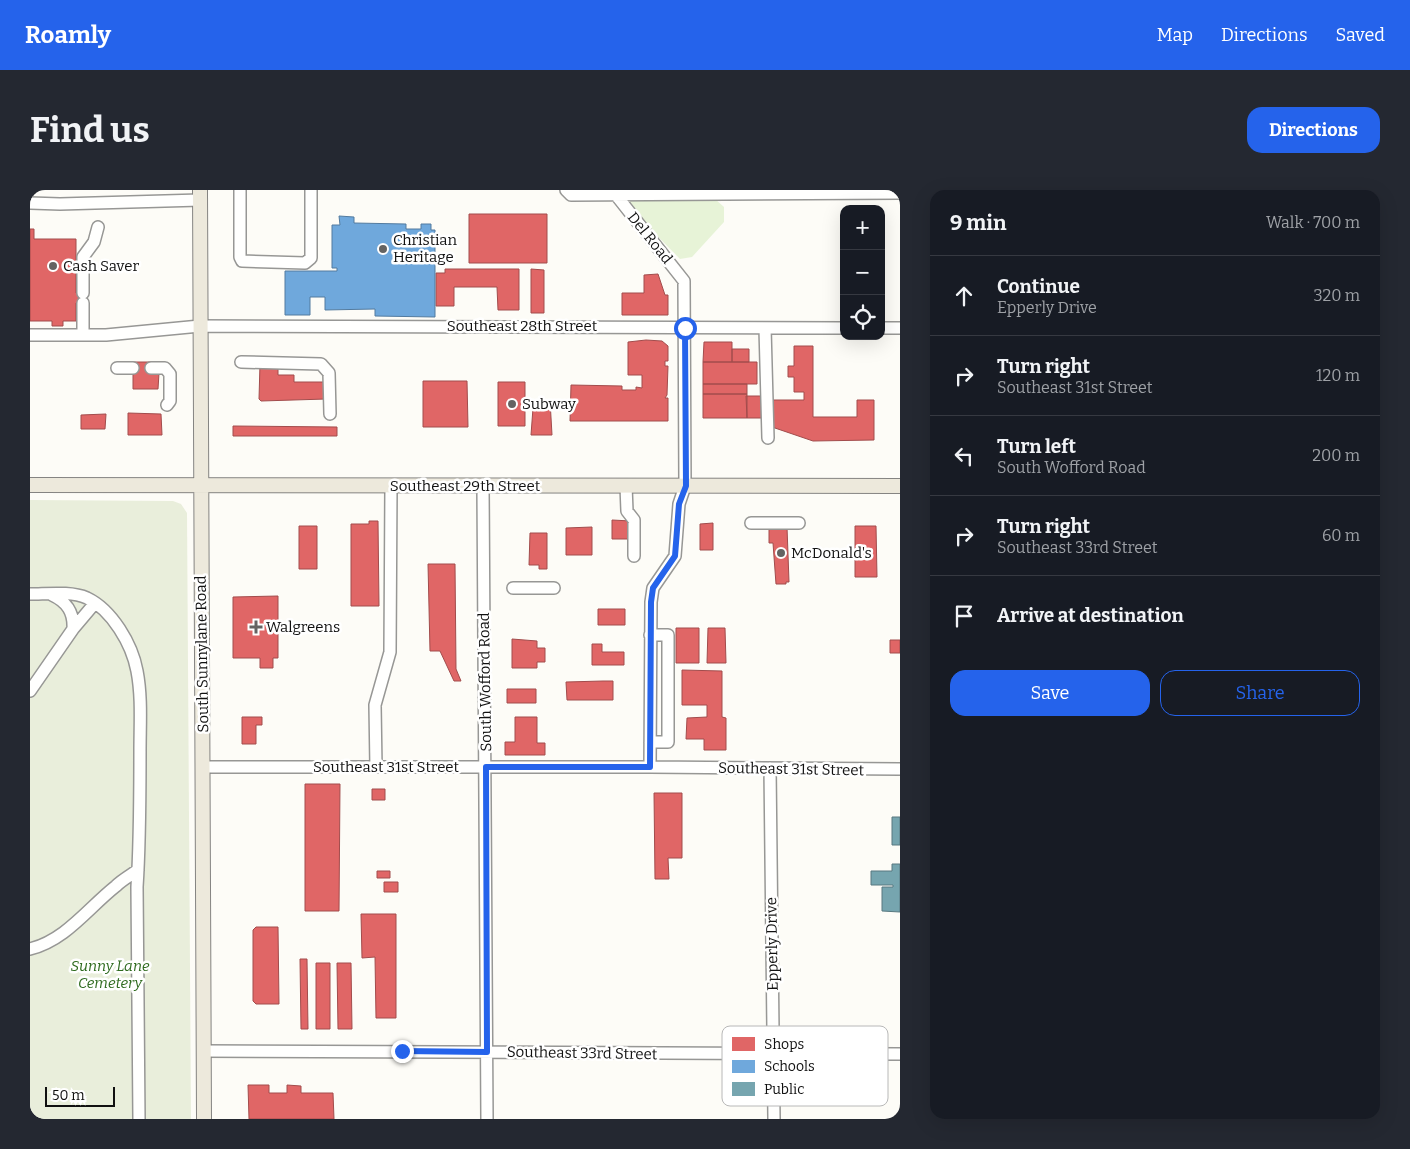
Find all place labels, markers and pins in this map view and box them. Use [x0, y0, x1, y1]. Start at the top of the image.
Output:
place label: Christian Heritage [393, 231, 458, 266]
marker: Christian Heritage [377, 243, 389, 255]
place label: Cash Saver [63, 257, 139, 275]
marker: Cash Saver [47, 260, 59, 272]
place label: Subway [522, 395, 576, 413]
marker: Subway [506, 398, 518, 410]
place label: McDonald's [791, 544, 872, 562]
marker: McDonald's [775, 547, 787, 559]
place label: Walgreens [266, 618, 340, 636]
marker: Walgreens [250, 621, 262, 633]

